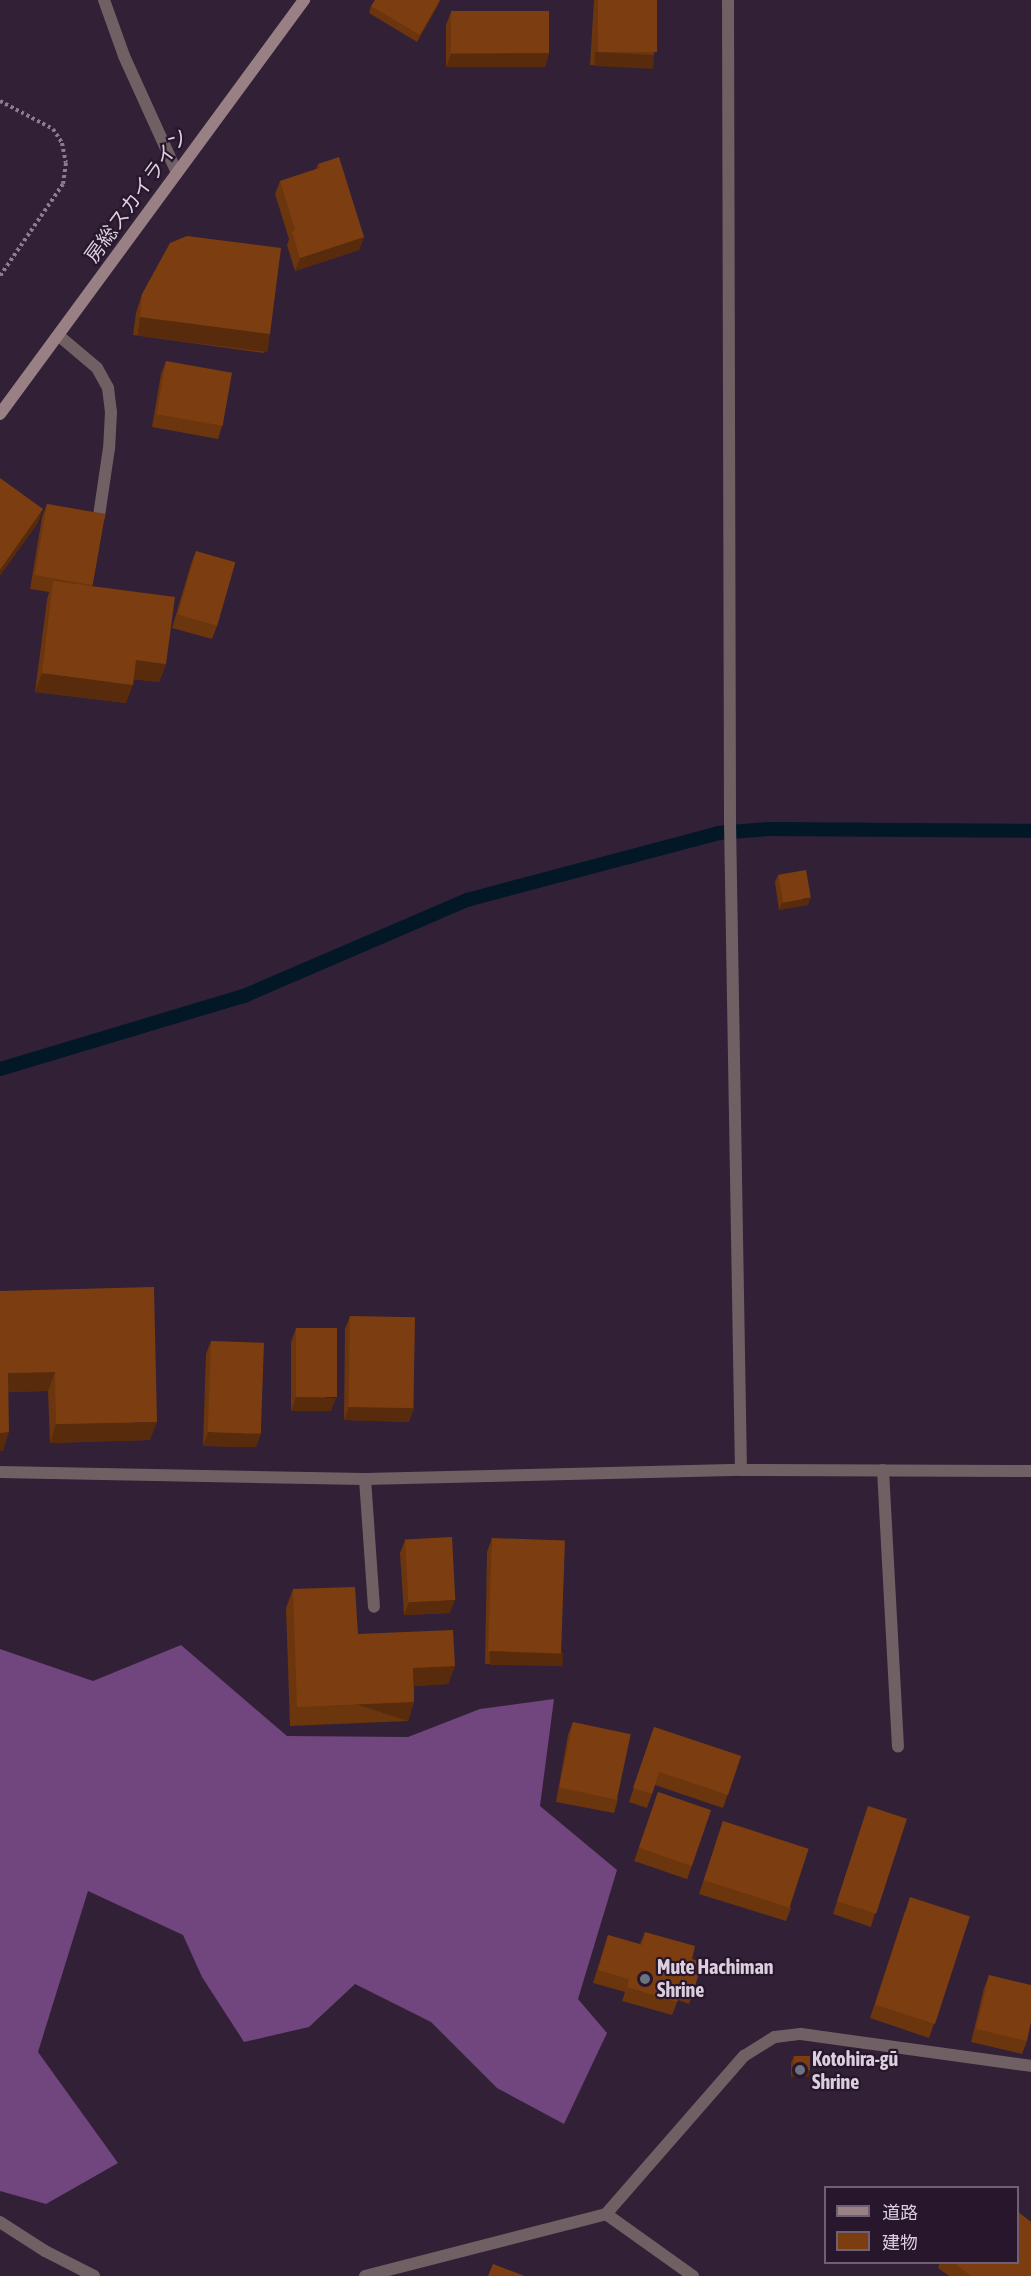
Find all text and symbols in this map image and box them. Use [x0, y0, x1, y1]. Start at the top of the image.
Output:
street label: 房総スカイライン [79, 123, 193, 267]
place label: Mute Hachiman Shrine [657, 1955, 773, 2002]
marker: Mute Hachiman Shrine [638, 1972, 652, 1986]
place label: Kotohira-gū Shrine [812, 2046, 898, 2093]
marker: Kotohira-gū Shrine [793, 2063, 807, 2077]
legend [824, 2186, 1019, 2264]
text: 道路 [882, 2202, 918, 2223]
text: 建物 [882, 2232, 918, 2253]

